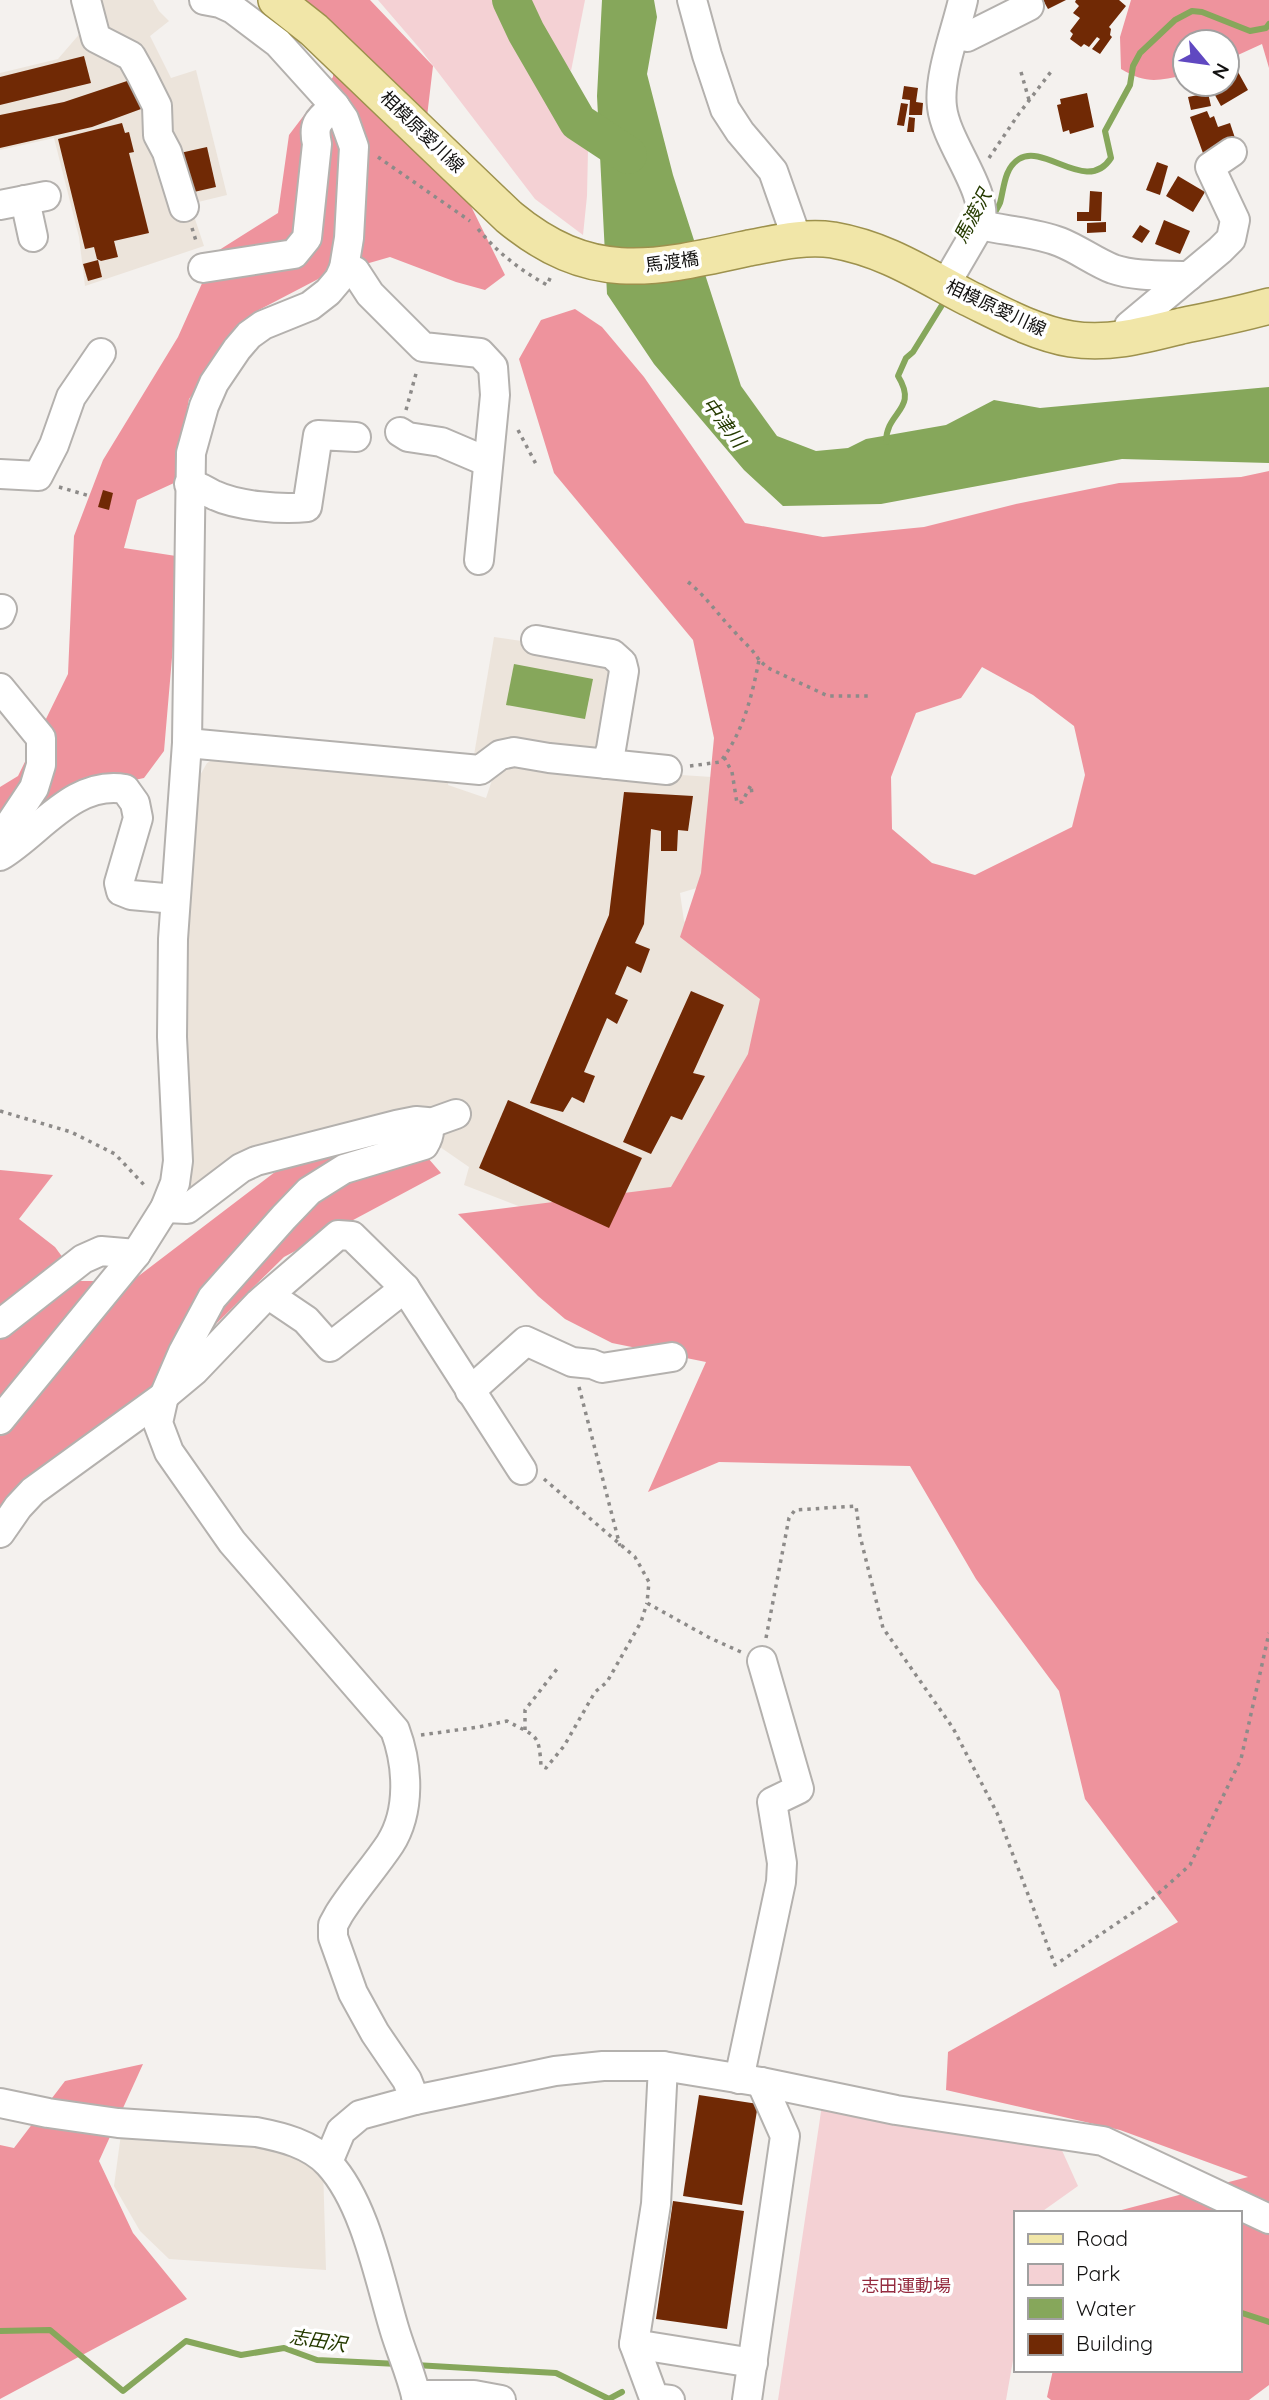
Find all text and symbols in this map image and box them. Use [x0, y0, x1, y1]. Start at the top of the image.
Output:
north arrow [1171, 28, 1241, 98]
text: N [1207, 59, 1235, 83]
street label: 相模原愛川線 [376, 86, 469, 177]
water label: 馬渡沢 [948, 183, 997, 247]
street label: 馬渡橋 [644, 246, 700, 277]
street label: 相模原愛川線 [942, 274, 1050, 341]
water label: 中津川 [697, 392, 752, 454]
legend [1014, 2211, 1241, 2372]
text: Road [1076, 2225, 1128, 2251]
text: Park [1076, 2260, 1120, 2286]
park label: 志田運動場 [861, 2274, 951, 2297]
text: Water [1076, 2295, 1136, 2321]
water label: 志田沢 [288, 2324, 351, 2357]
text: Building [1076, 2330, 1153, 2356]

